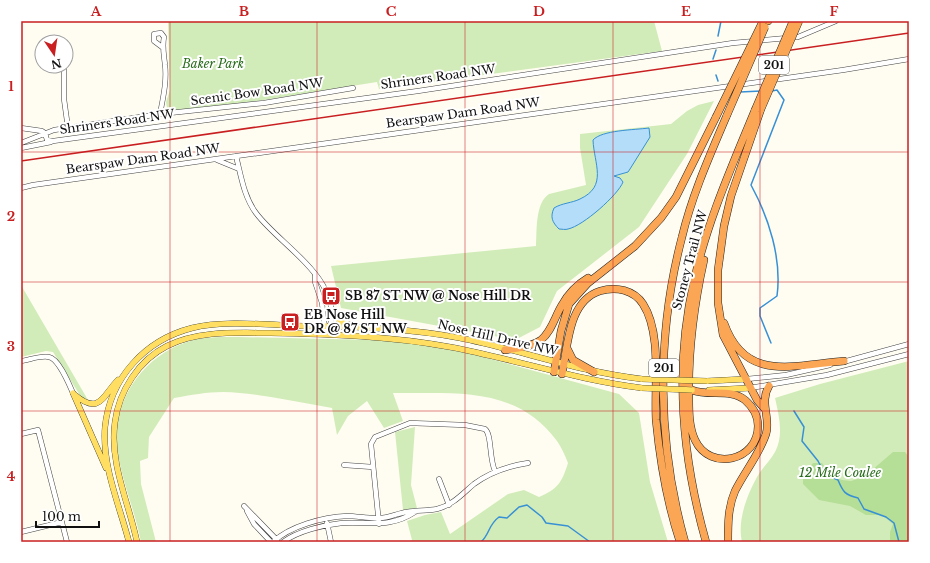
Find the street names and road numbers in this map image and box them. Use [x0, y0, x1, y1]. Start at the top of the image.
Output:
road number: 201 [759, 56, 789, 74]
street label: Shriners Road NW [380, 61, 497, 92]
street label: Scenic Bow Road NW [190, 75, 325, 108]
street label: Bearspaw Dam Road NW [385, 94, 542, 131]
street label: Shriners Road NW [59, 106, 176, 137]
street label: Bearspaw Dam Road NW [65, 140, 222, 177]
street label: Stoney Trail NW [669, 207, 710, 312]
street label: Nose Hill Drive NW [436, 316, 561, 359]
road number: 201 [649, 359, 679, 377]

